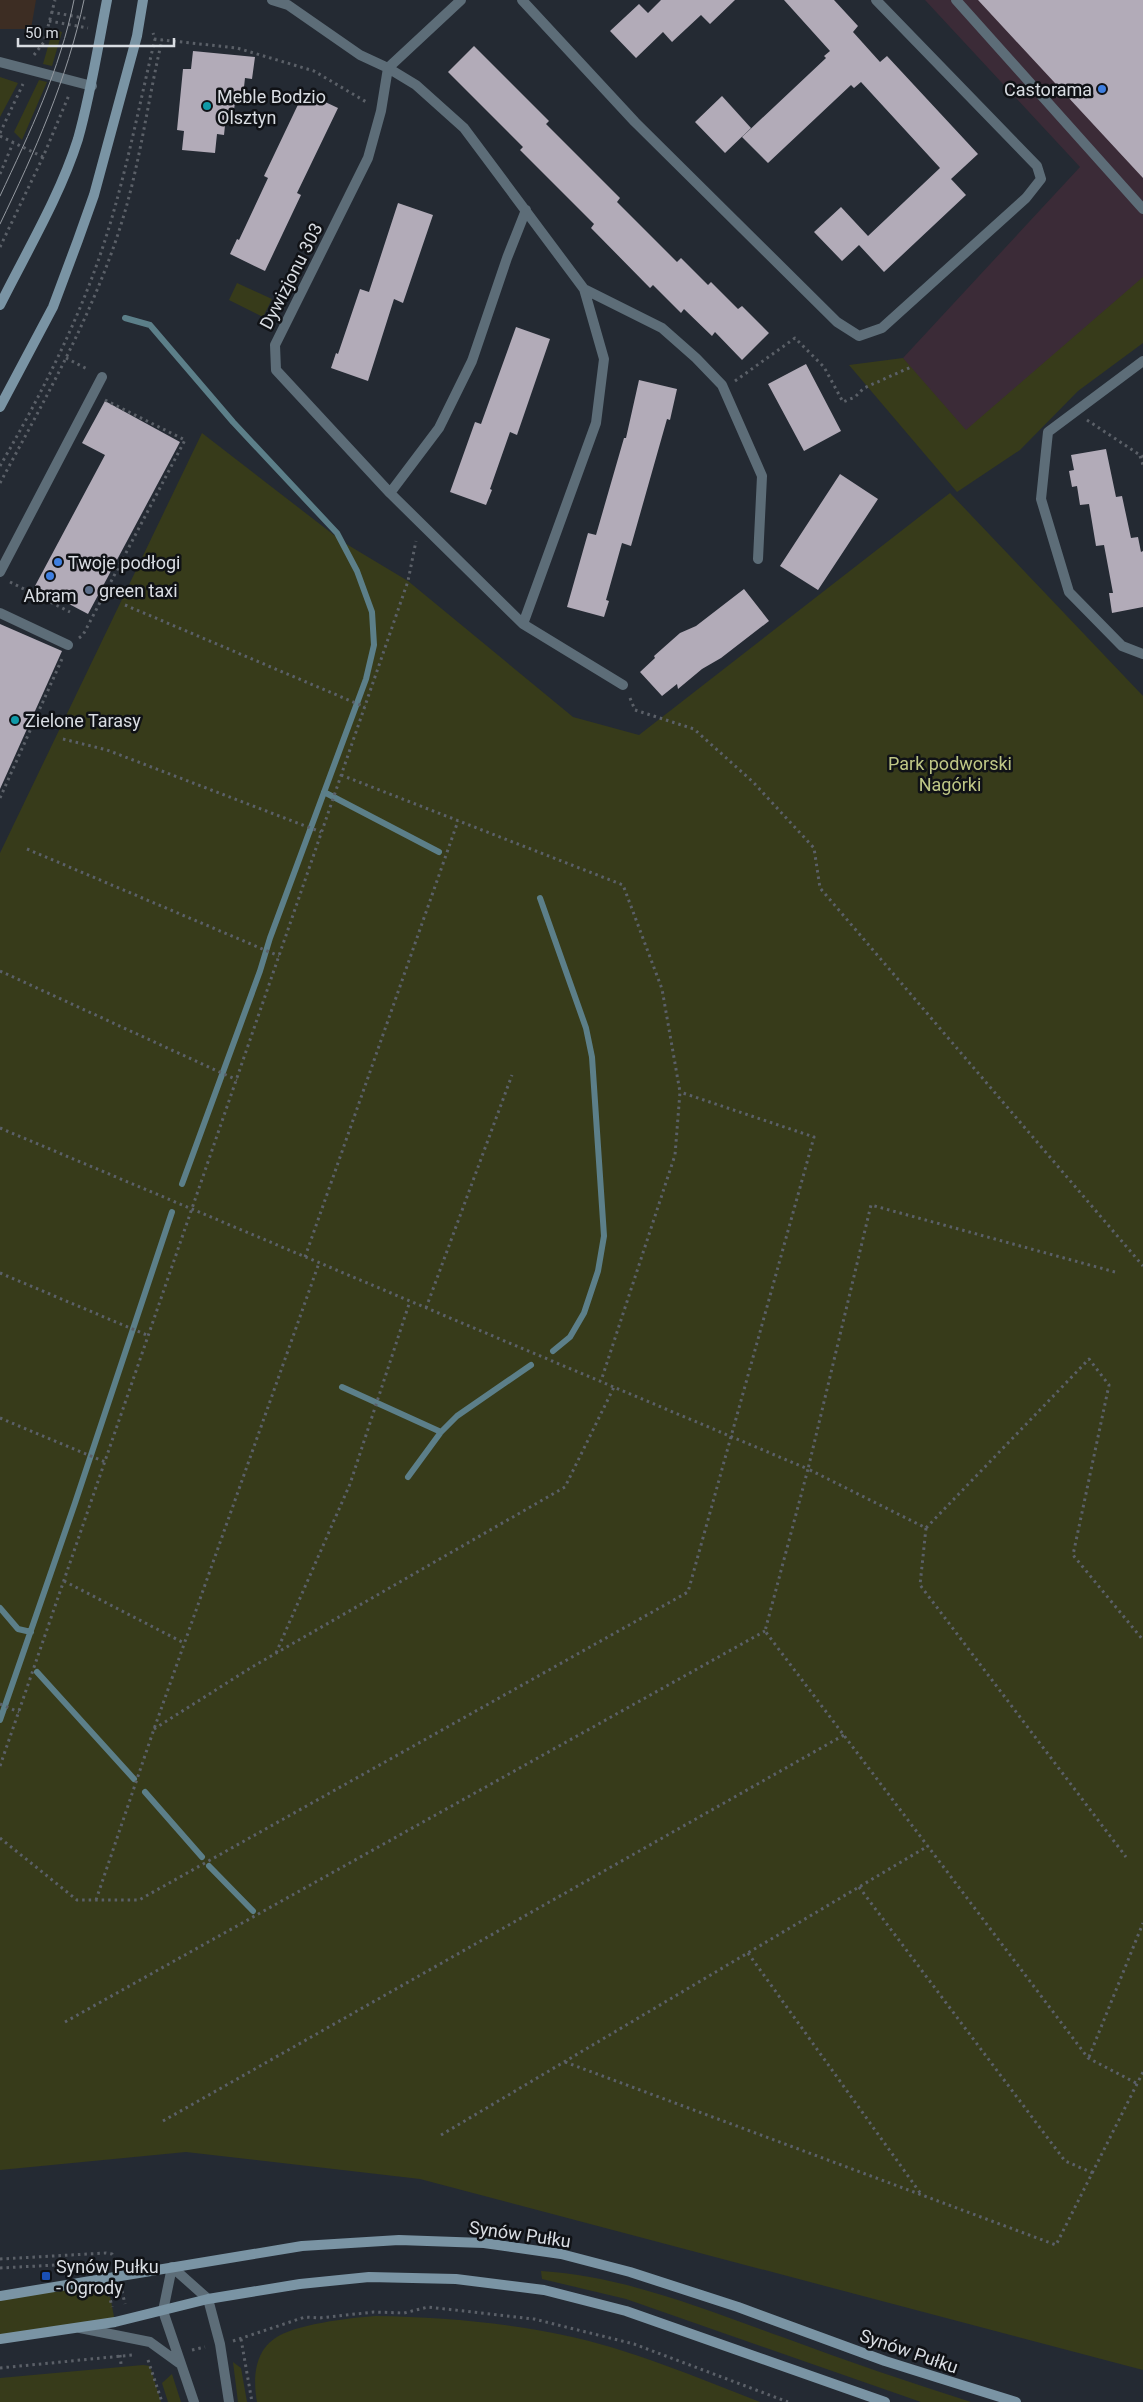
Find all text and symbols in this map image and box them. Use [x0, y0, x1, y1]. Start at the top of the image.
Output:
scale bar [18, 15, 174, 47]
text: 50 m [25, 24, 59, 42]
place label: Castorama [1004, 79, 1092, 100]
marker: Castorama [1096, 83, 1108, 95]
place label: Meble Bodzio Olsztyn [217, 86, 326, 128]
marker: Meble Bodzio Olsztyn [201, 100, 213, 112]
street label: Dywizjonu 303 [255, 219, 327, 333]
place label: Twoje podłogi [68, 552, 181, 573]
marker: Twoje podłogi [52, 556, 64, 568]
marker: Abram [44, 570, 56, 582]
place label: green taxi [99, 580, 178, 601]
marker: green taxi [83, 584, 95, 596]
place label: Abram [23, 585, 77, 606]
place label: Zielone Tarasy [25, 710, 141, 731]
marker: Zielone Tarasy [9, 714, 21, 726]
park label: Park podworski Nagórki [888, 753, 1012, 795]
street label: Synów Pułku [468, 2216, 572, 2252]
place label: Synów Pułku - Ogrody [56, 2256, 159, 2298]
marker: Synów Pułku - Ogrody [40, 2270, 52, 2282]
street label: Synów Pułku [857, 2324, 961, 2378]

